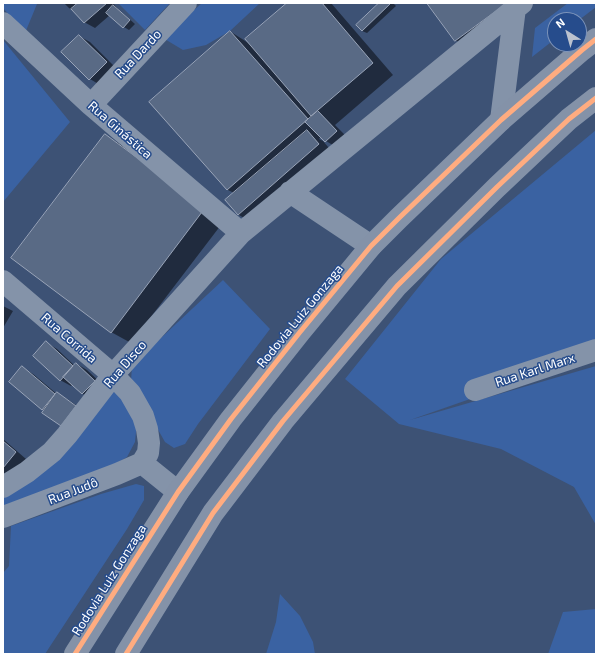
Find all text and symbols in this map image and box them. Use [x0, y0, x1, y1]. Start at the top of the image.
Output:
north arrow [547, 12, 587, 52]
text: N [553, 15, 567, 30]
street label: Rua Dardo [111, 26, 165, 82]
street label: Rua Ginástica [85, 98, 155, 162]
street label: Rodovia Luiz Gonzaga [254, 261, 346, 371]
street label: Rua Corrida [38, 310, 100, 366]
street label: Rua Disco [100, 337, 150, 391]
street label: Rua Karl Marx [493, 350, 577, 390]
street label: Rua Judô [46, 474, 100, 508]
street label: Rodovia Luiz Gonzaga [68, 521, 150, 639]

